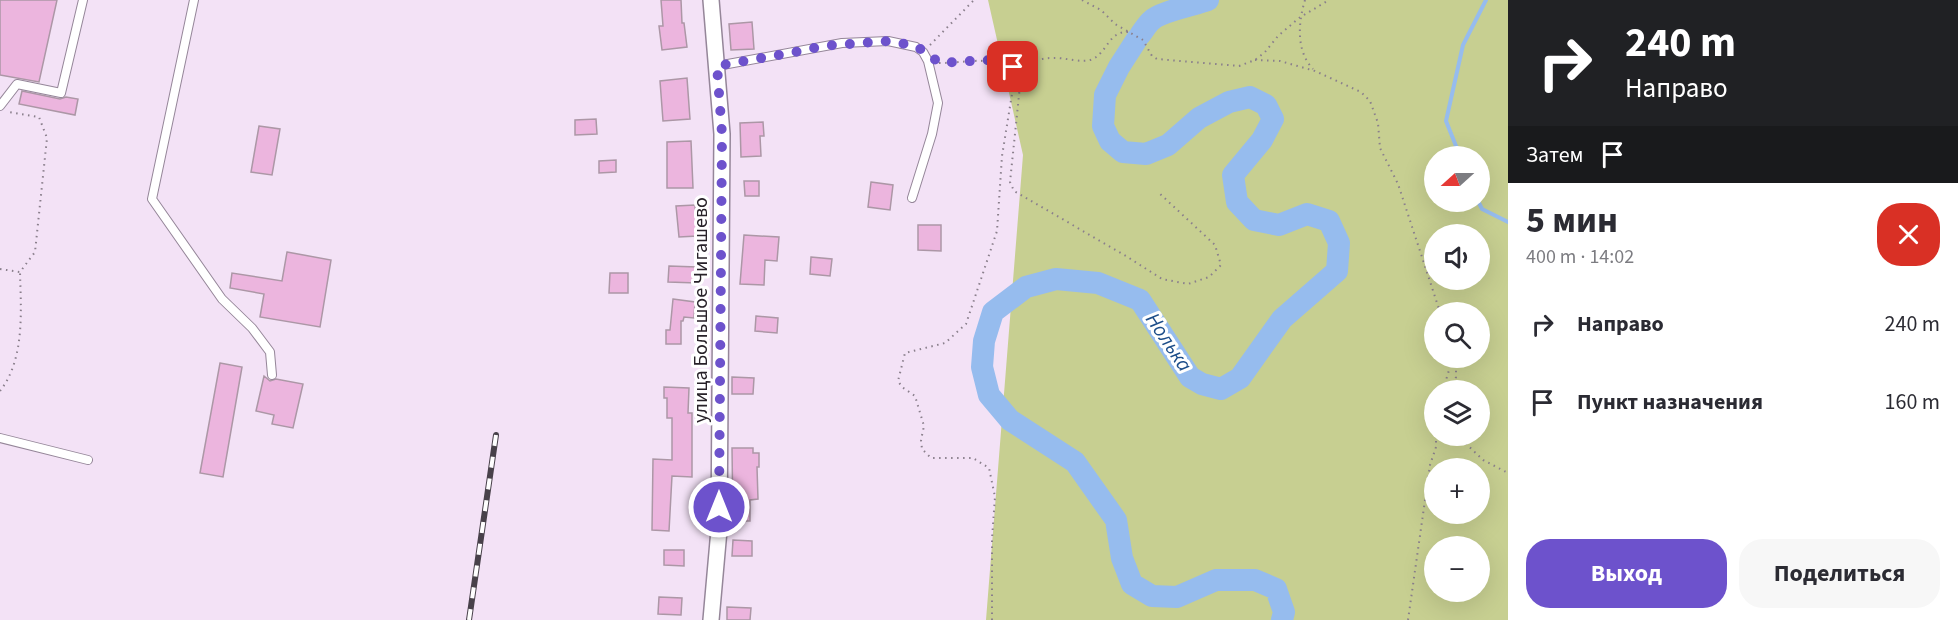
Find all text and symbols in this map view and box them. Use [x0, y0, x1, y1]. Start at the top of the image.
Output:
text: 240 m [1625, 13, 1736, 73]
icon: right [1526, 24, 1604, 102]
pin [987, 41, 1038, 92]
icon: arrive [996, 50, 1029, 83]
text: Направо [1625, 69, 1728, 108]
icon: arrive [1596, 138, 1629, 171]
text: Затем [1526, 139, 1584, 171]
north arrow [1424, 146, 1490, 212]
map controls [1424, 146, 1490, 602]
text: 5 мин [1526, 195, 1618, 246]
street label: улица Большое Чигашево [687, 197, 715, 423]
button: close [1877, 203, 1940, 266]
button: sound [1424, 224, 1490, 290]
text: 400 m · 14:02 [1526, 243, 1634, 271]
button: search [1424, 302, 1490, 368]
water label: Нолька [1138, 306, 1200, 378]
icon: right [1526, 308, 1559, 341]
text: Направо [1577, 308, 1664, 340]
text: 240 m [1885, 308, 1940, 340]
button: layers [1424, 380, 1490, 446]
icon: arrive [1526, 386, 1559, 419]
text: Пункт назначения [1577, 386, 1763, 418]
text: 160 m [1885, 386, 1940, 418]
button: + [1424, 458, 1490, 524]
position arrow [687, 475, 751, 539]
button: − [1424, 536, 1490, 602]
button: Выход [1526, 539, 1727, 608]
button: Поделиться [1739, 539, 1940, 608]

